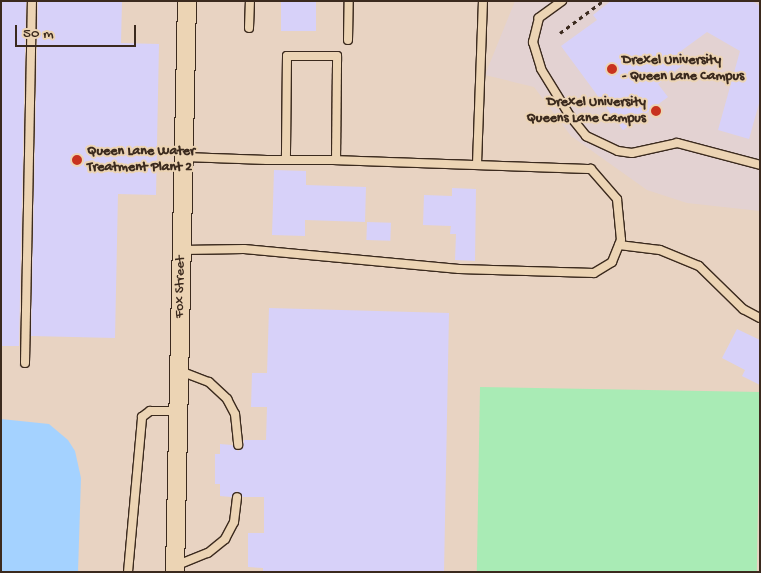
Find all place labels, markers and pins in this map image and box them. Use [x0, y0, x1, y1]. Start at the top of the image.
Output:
place label: Drexel University - Queen Lane Campus [622, 53, 744, 85]
marker: Drexel University - Queen Lane Campus [606, 63, 618, 75]
place label: Drexel University Queens Lane Campus [526, 95, 646, 128]
marker: Drexel University Queens Lane Campus [650, 105, 662, 117]
place label: Queen Lane Water Treatment Plant 2 [87, 144, 195, 176]
marker: Queen Lane Water Treatment Plant 2 [71, 154, 83, 166]

